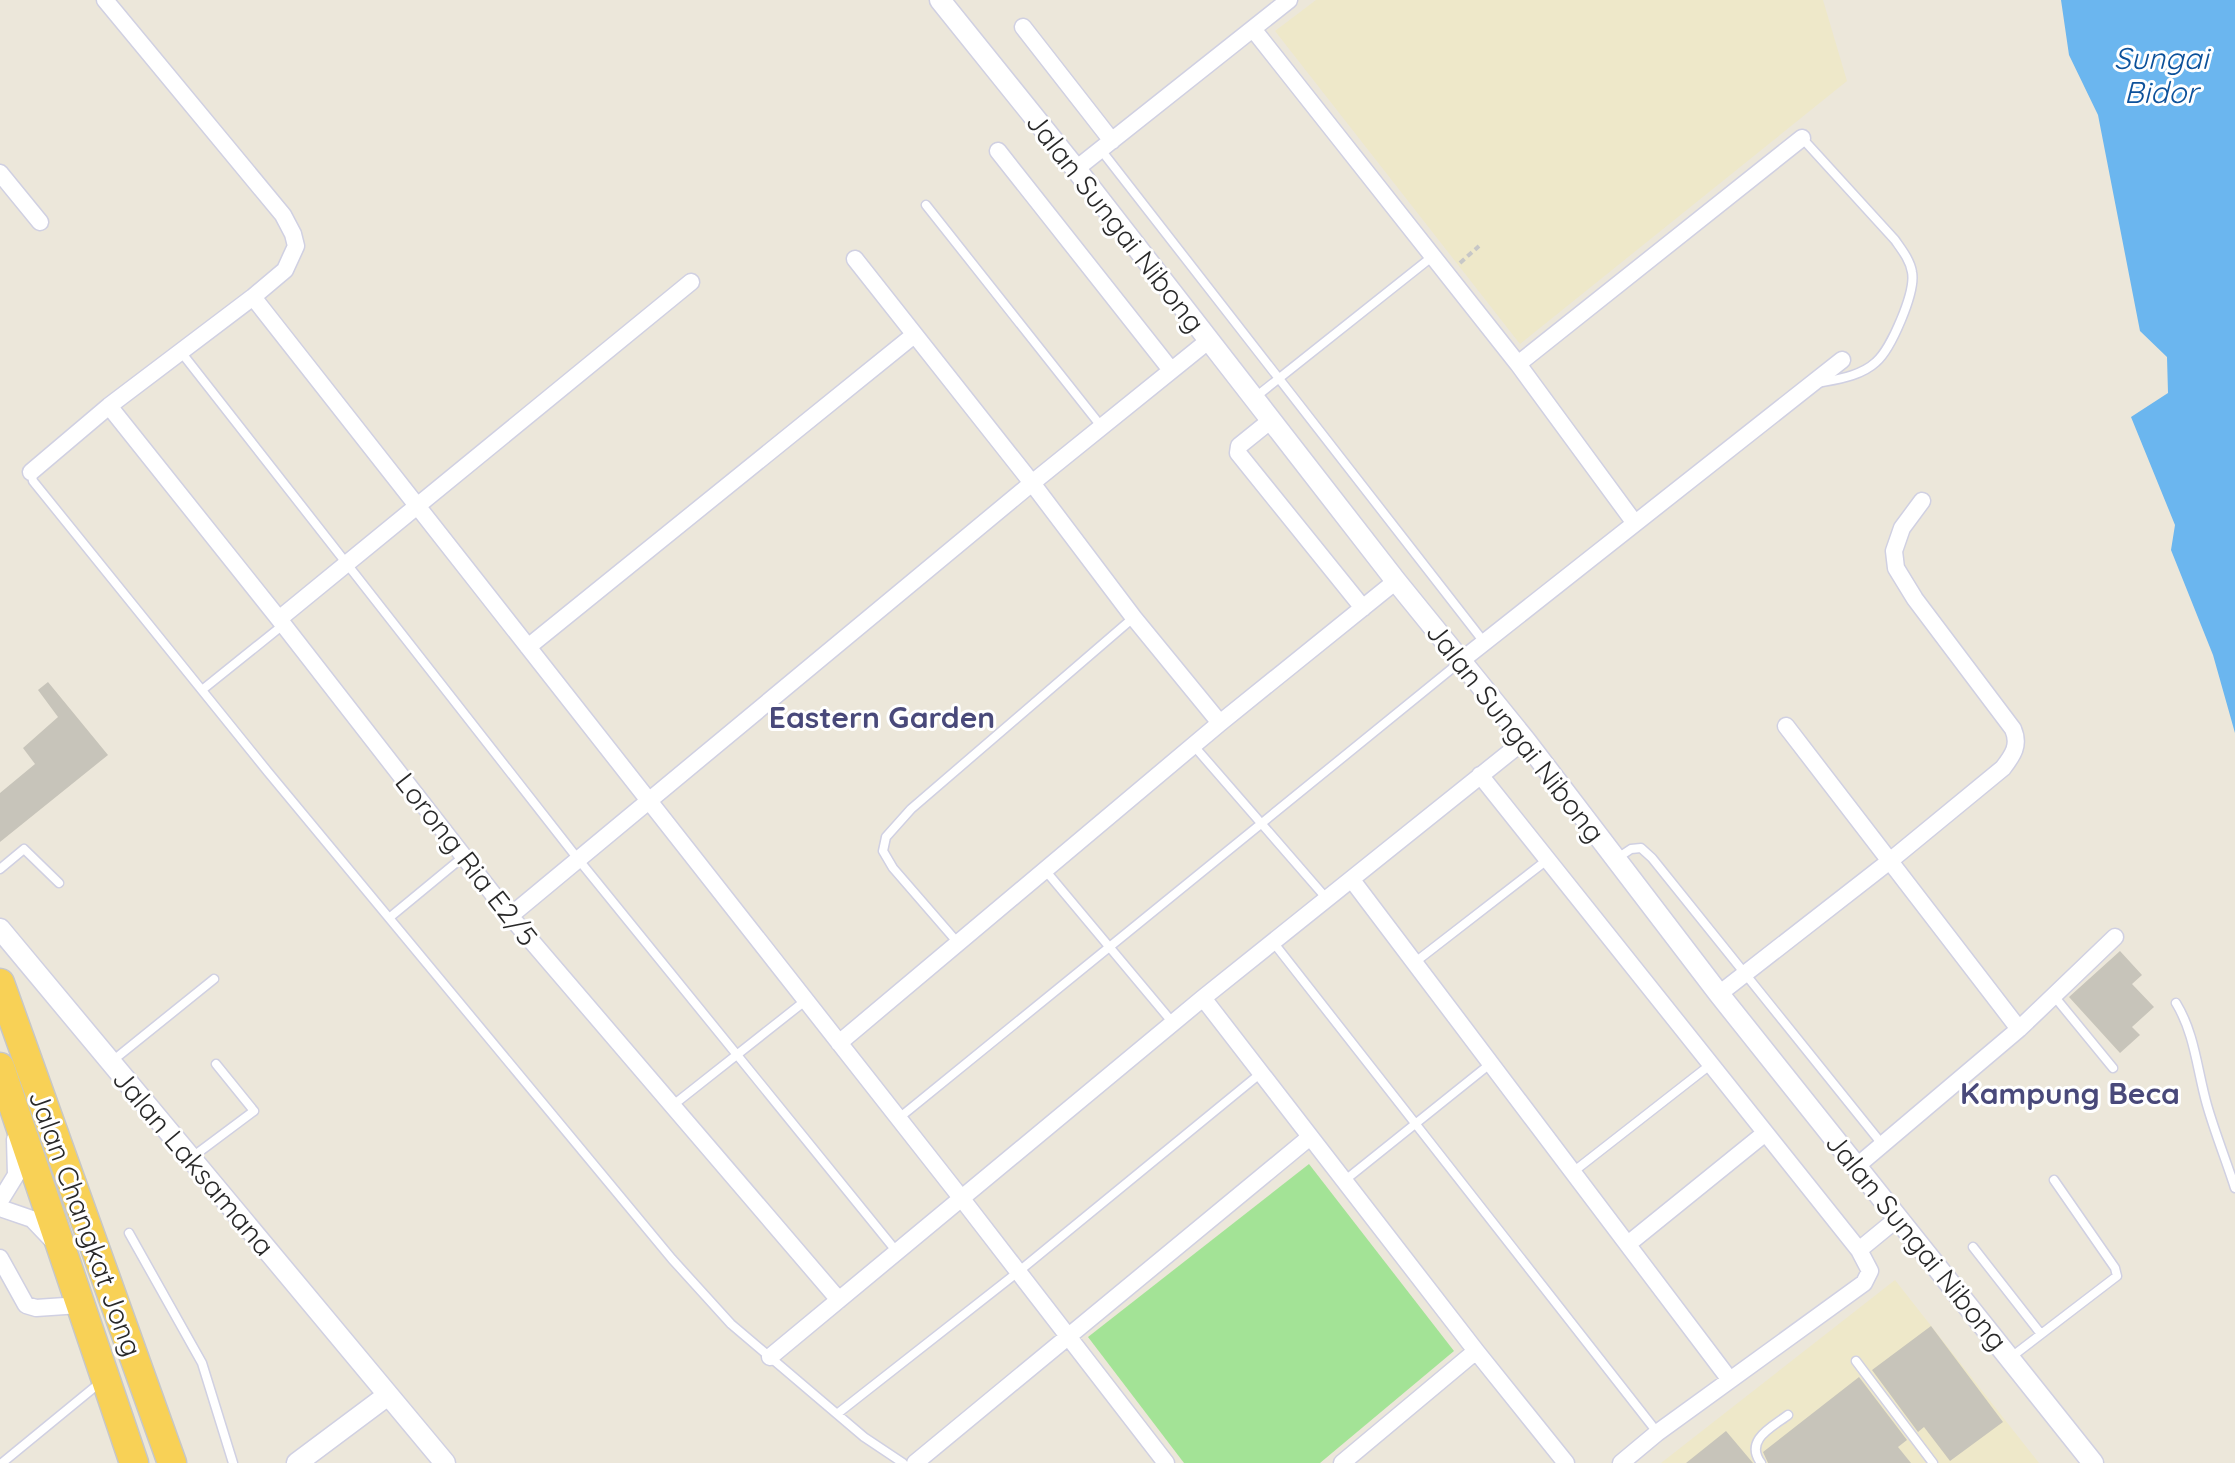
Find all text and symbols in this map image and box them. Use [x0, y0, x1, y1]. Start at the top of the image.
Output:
water label: Sungai Bidor [2114, 39, 2212, 111]
street label: Jalan Sungai Nibong [1019, 105, 1213, 339]
street label: Jalan Sungai Nibong [1419, 615, 1613, 849]
district label: Eastern Garden [769, 698, 995, 736]
street label: Lorong Ria E2/5 [388, 765, 546, 953]
street label: Jalan Laksamana [106, 1062, 282, 1262]
district label: Kampung Beca [1960, 1074, 2180, 1112]
street label: Jalan Changkat Jong [22, 1085, 150, 1361]
street label: Jalan Sungai Nibong [1818, 1125, 2016, 1357]

